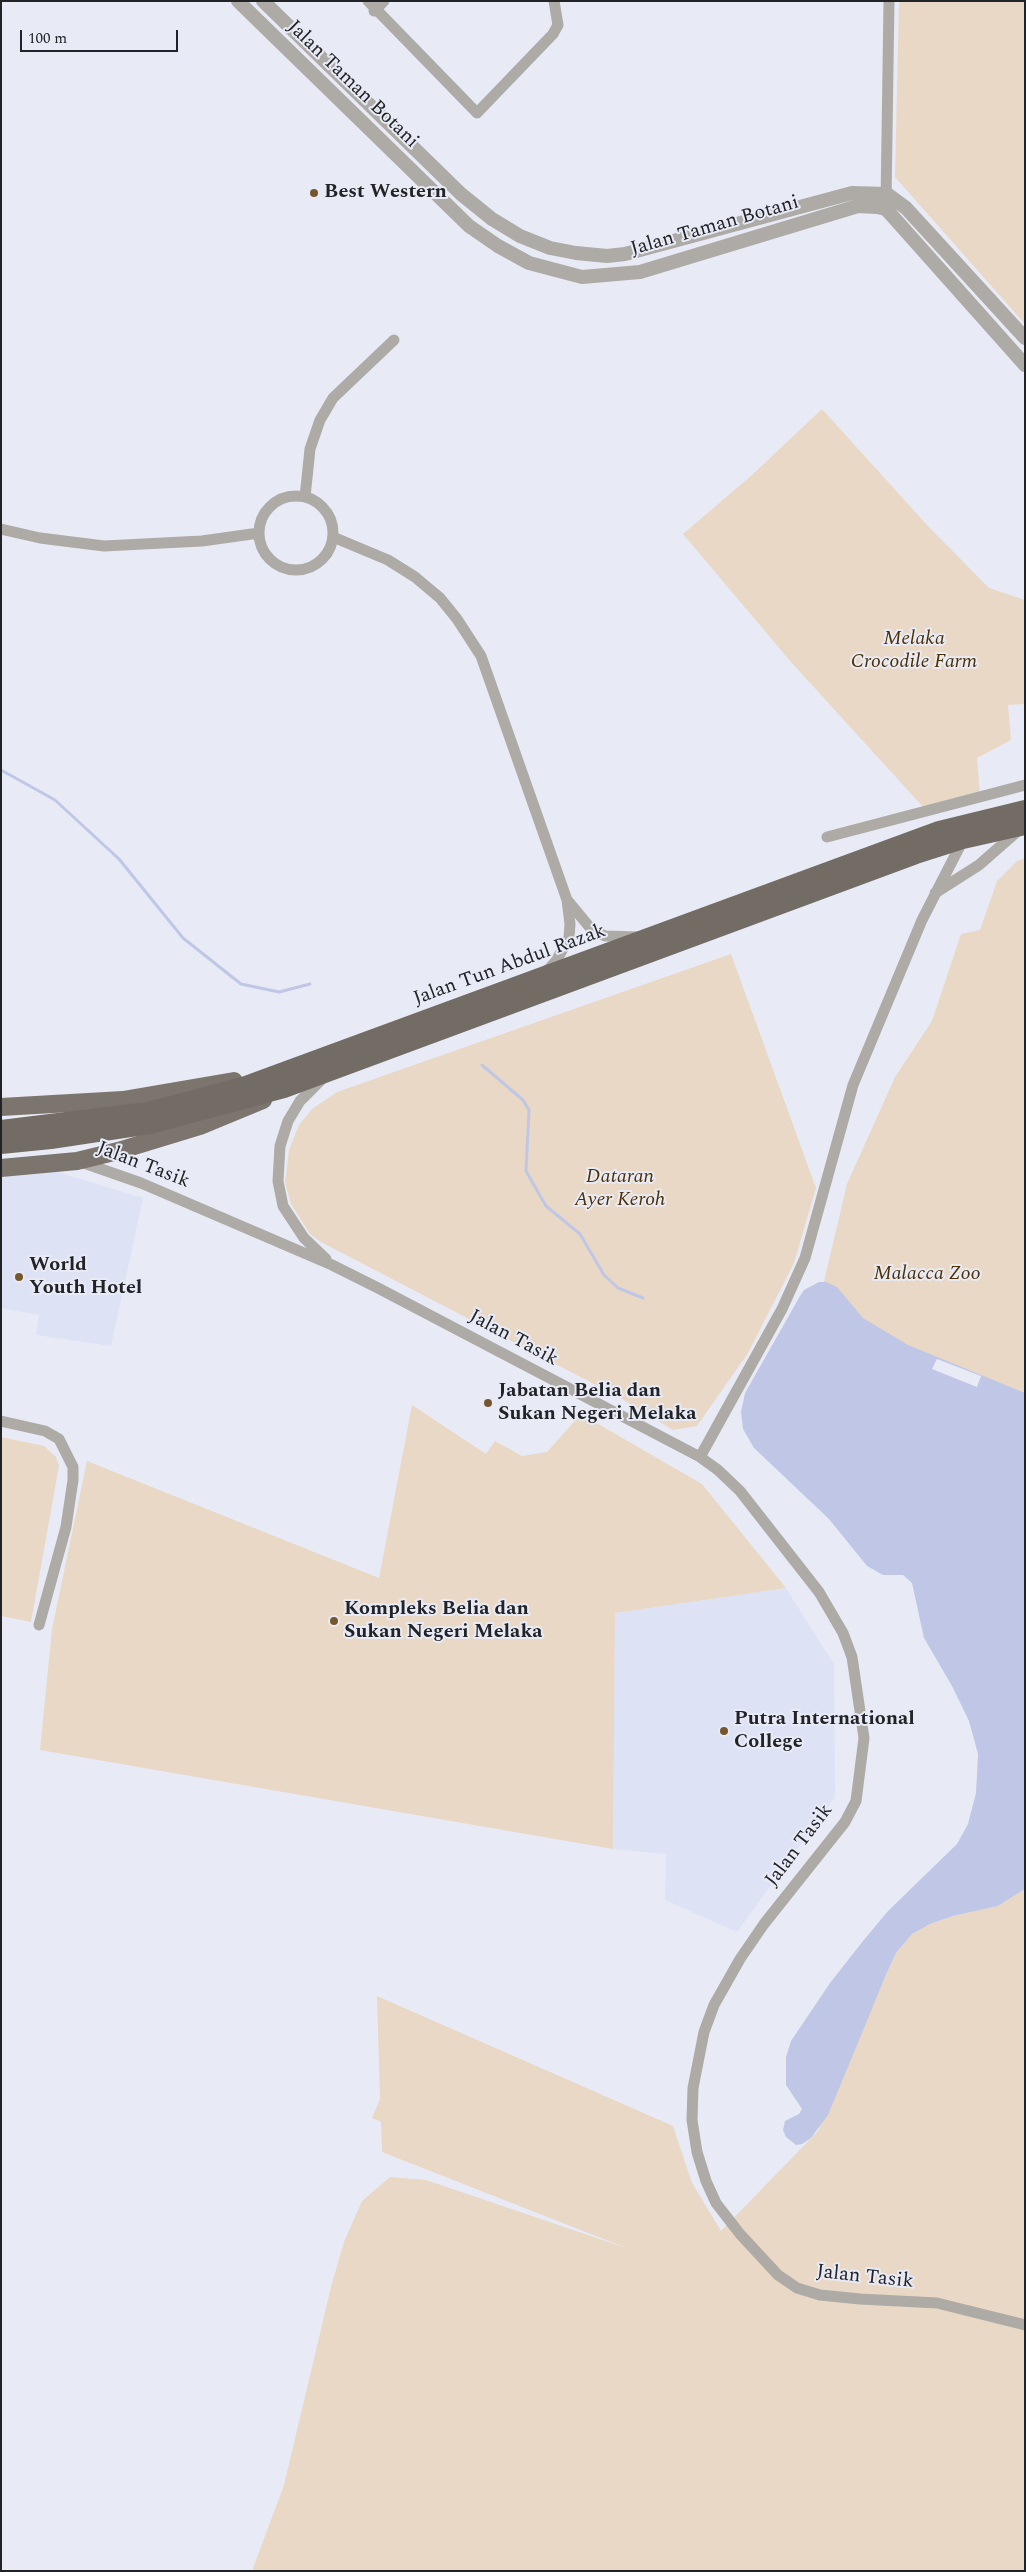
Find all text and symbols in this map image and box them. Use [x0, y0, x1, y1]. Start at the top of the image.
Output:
street label: Jalan Taman Botani [281, 16, 423, 154]
scale bar [22, 20, 180, 52]
text: 100 m [28, 27, 67, 50]
place label: Best Western [324, 181, 447, 205]
marker: Best Western [308, 187, 320, 199]
street label: Jalan Taman Botani [628, 191, 802, 263]
park label: Melaka Crocodile Farm [851, 628, 977, 675]
street label: Jalan Tun Abdul Razak [411, 920, 609, 1012]
street label: Jalan Tasik [93, 1137, 193, 1195]
park label: Dataran Ayer Keroh [575, 1166, 665, 1213]
place label: World Youth Hotel [29, 1254, 142, 1301]
park label: Malacca Zoo [873, 1263, 981, 1287]
marker: World Youth Hotel [13, 1271, 25, 1283]
street label: Jalan Tasik [464, 1305, 562, 1373]
place label: Jabatan Belia dan Sukan Negeri Melaka [498, 1380, 697, 1427]
marker: Jabatan Belia dan Sukan Negeri Melaka [482, 1397, 494, 1409]
place label: Kompleks Belia dan Sukan Negeri Melaka [344, 1598, 543, 1645]
marker: Kompleks Belia dan Sukan Negeri Melaka [328, 1615, 340, 1627]
place label: Putra International College [734, 1708, 915, 1755]
marker: Putra International College [718, 1725, 730, 1737]
street label: Jalan Tasik [761, 1800, 839, 1892]
street label: Jalan Tasik [815, 2261, 915, 2295]

